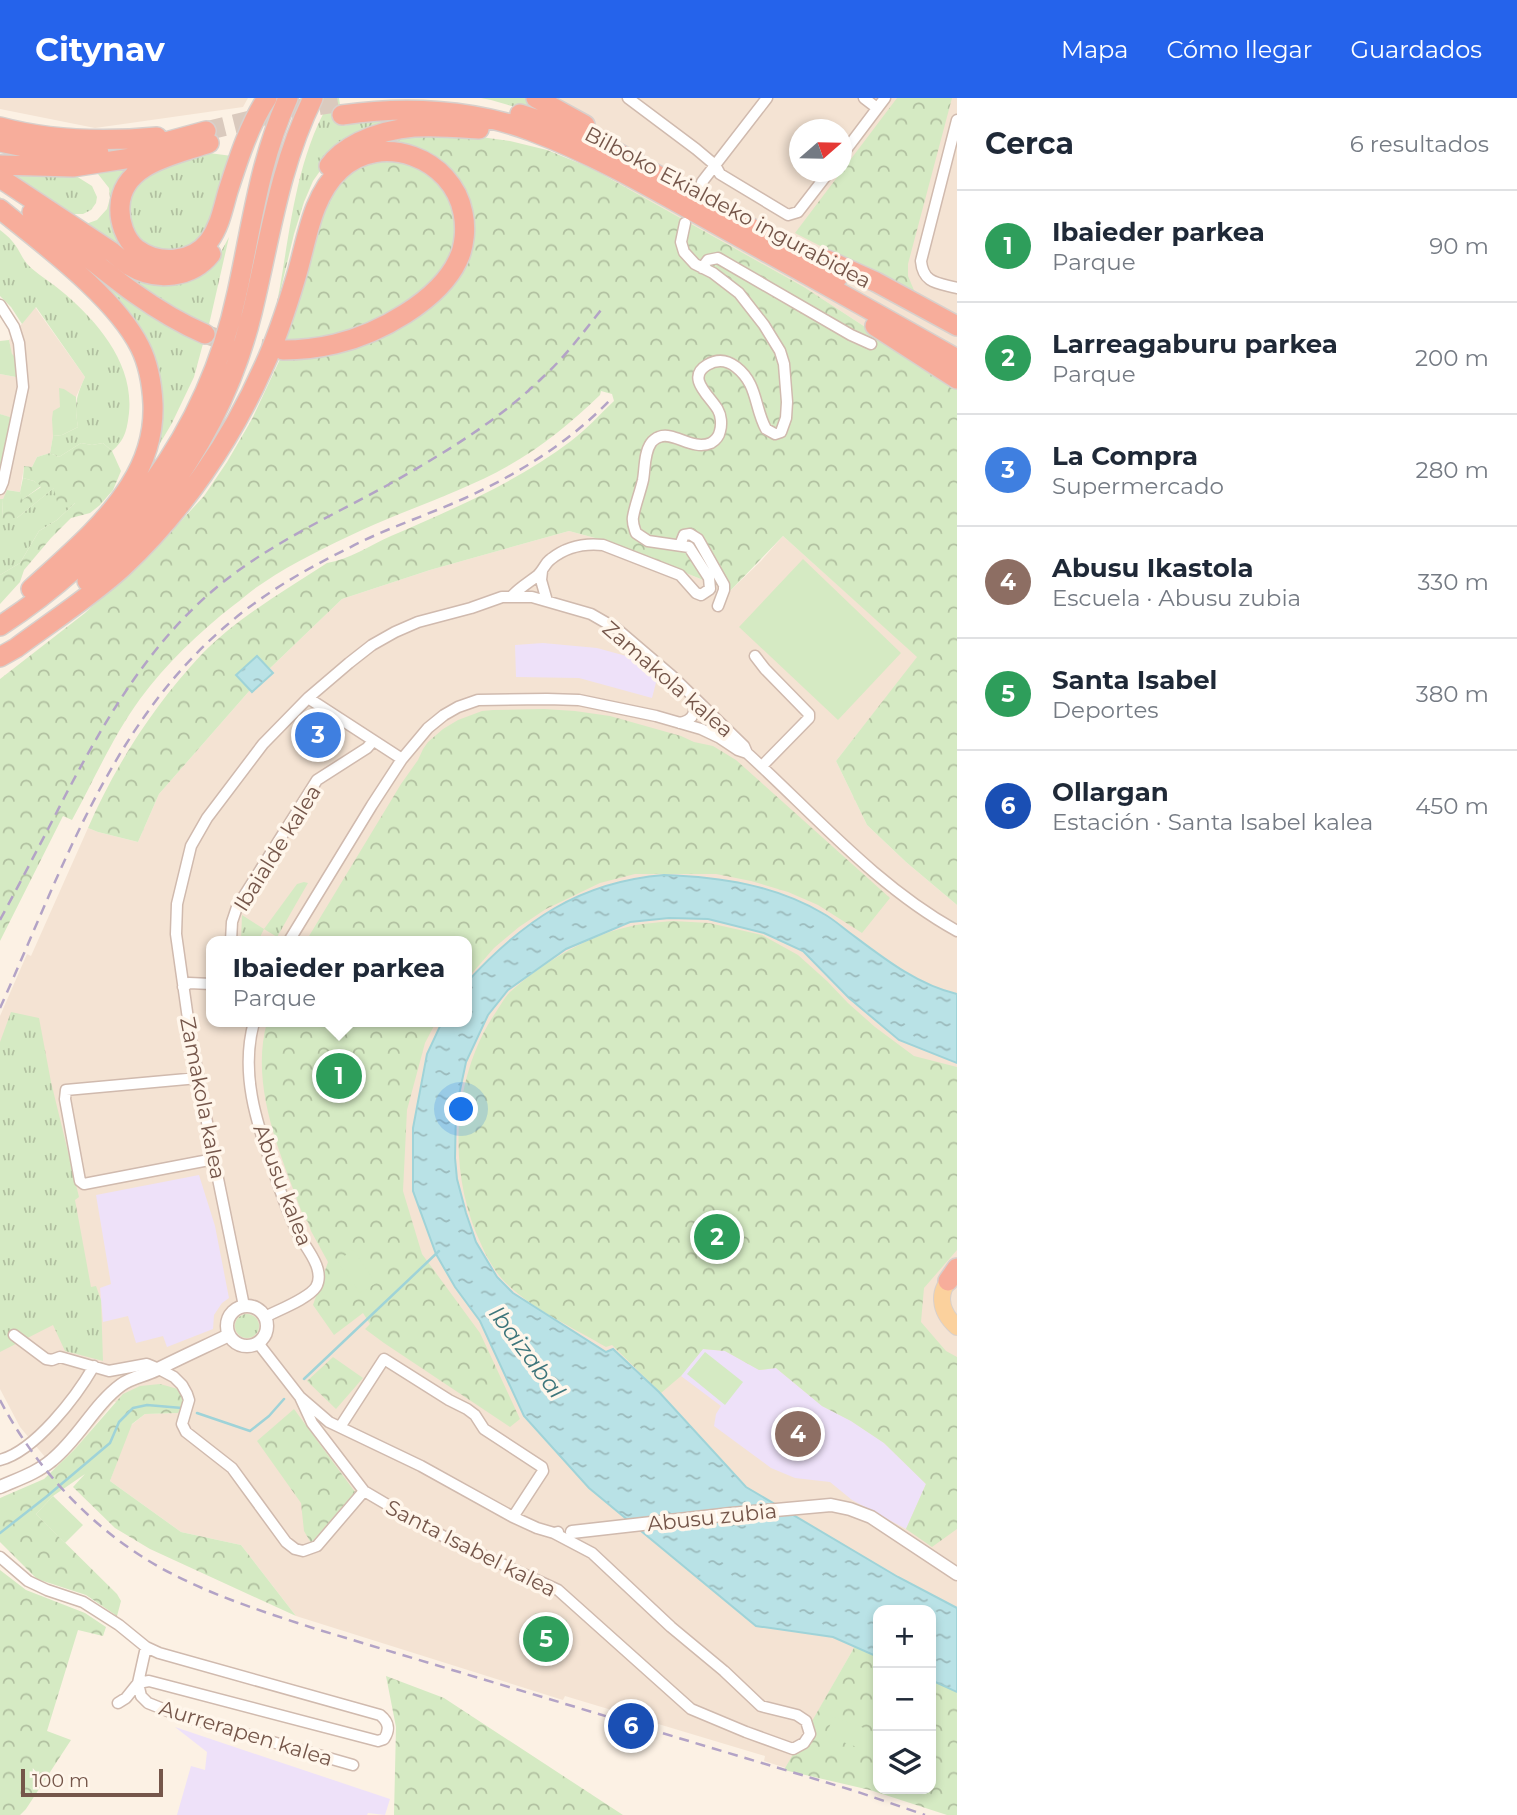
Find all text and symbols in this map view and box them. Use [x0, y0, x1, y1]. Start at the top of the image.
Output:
text: Citynav [35, 29, 165, 69]
text: Mapa [1061, 35, 1128, 64]
text: Cómo llegar [1166, 35, 1312, 64]
text: Guardados [1350, 35, 1482, 64]
north arrow [789, 119, 852, 182]
street label: Bilboko Ekialdeko ingurabidea [581, 121, 875, 293]
text: Cerca [985, 125, 1074, 162]
text: 6 resultados [1350, 130, 1489, 158]
text: Ibaieder parkea [1052, 216, 1265, 248]
text: 1 [1003, 232, 1013, 260]
text: 90 m [1429, 232, 1489, 260]
text: Parque [1052, 248, 1136, 276]
text: Larreagaburu parkea [1052, 328, 1338, 360]
text: 2 [1001, 344, 1015, 372]
text: 200 m [1415, 344, 1489, 372]
text: Parque [1052, 360, 1136, 388]
text: La Compra [1052, 440, 1198, 472]
text: 3 [1001, 456, 1015, 484]
text: 280 m [1416, 456, 1489, 484]
text: Supermercado [1052, 472, 1224, 500]
text: Abusu Ikastola [1052, 552, 1254, 584]
text: 4 [1000, 568, 1016, 596]
text: 330 m [1418, 568, 1489, 596]
text: Escuela · Abusu zubia [1052, 584, 1301, 612]
street label: Zamakola kalea [598, 616, 738, 742]
text: Santa Isabel [1052, 664, 1217, 696]
text: 5 [1001, 680, 1015, 708]
text: 380 m [1416, 680, 1489, 708]
text: Deportes [1052, 696, 1159, 724]
pin: 3 [295, 709, 341, 761]
text: Ollargan [1052, 776, 1169, 808]
street label: Ibaialde kalea [228, 780, 326, 916]
text: 6 [1001, 792, 1015, 820]
text: 450 m [1415, 792, 1489, 820]
text: Estación · Santa Isabel kalea [1052, 808, 1373, 836]
popup [206, 936, 472, 1027]
text: Ibaieder parkea [233, 952, 445, 984]
text: Parque [233, 984, 316, 1012]
street label: Zamakola kalea [175, 1015, 231, 1181]
pin: 1 [316, 1050, 362, 1102]
your location [444, 1092, 478, 1126]
street label: Abusu kalea [248, 1121, 318, 1249]
pin: 2 [694, 1211, 740, 1263]
water label: Ibaizabal [483, 1300, 571, 1405]
pin: 4 [775, 1408, 821, 1460]
street label: Santa Isabel kalea [382, 1494, 560, 1602]
street label: Abusu zubia [646, 1498, 778, 1536]
map controls [873, 1605, 936, 1794]
button: + [873, 1605, 936, 1668]
pin: 5 [523, 1613, 569, 1665]
button: − [873, 1668, 936, 1731]
street label: Aurrerapen kalea [156, 1695, 336, 1771]
pin: 6 [608, 1700, 654, 1752]
button: layers [873, 1731, 936, 1794]
scale bar [21, 1766, 163, 1798]
text: 100 m [32, 1769, 89, 1792]

